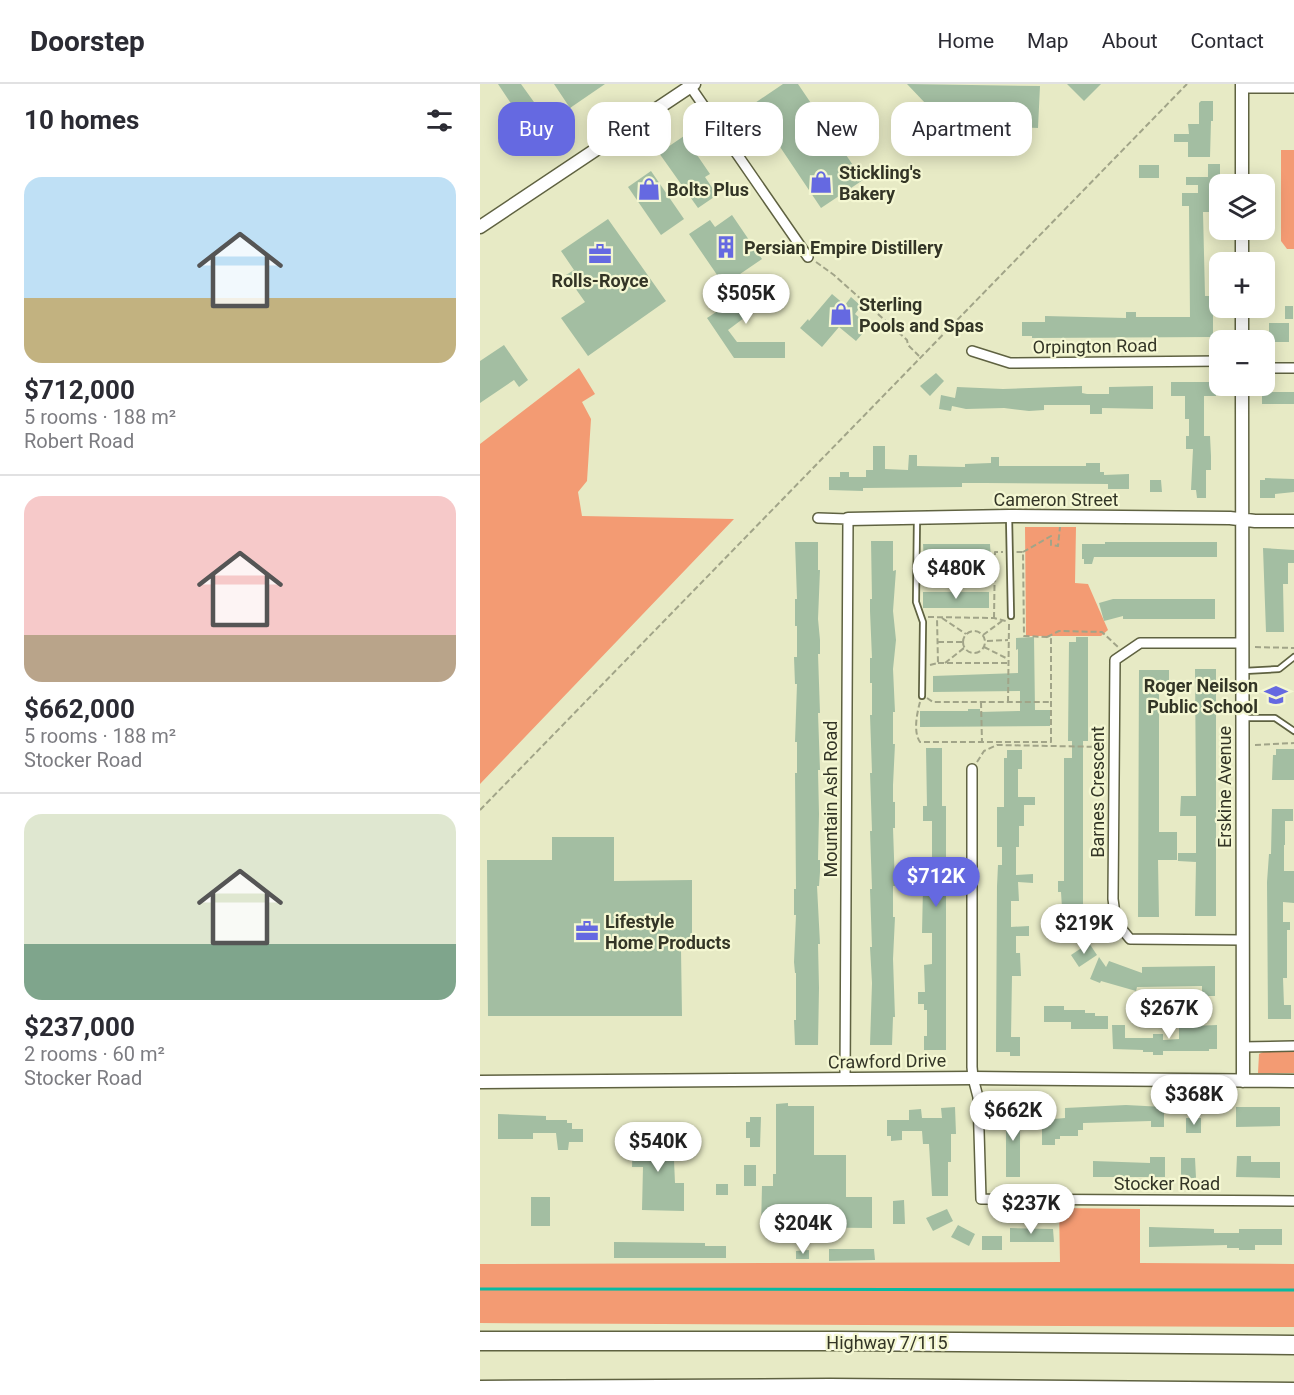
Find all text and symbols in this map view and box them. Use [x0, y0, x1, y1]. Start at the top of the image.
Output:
text: Doorstep [30, 25, 145, 58]
text: Home [938, 29, 994, 53]
text: Map [1027, 29, 1069, 53]
text: About [1102, 29, 1158, 53]
text: Contact [1191, 29, 1264, 53]
chip: Buy [498, 102, 575, 156]
chip: Rent [587, 102, 671, 156]
chip: Filters [683, 102, 783, 156]
chip: New [795, 102, 879, 156]
chip: Apartment [891, 102, 1032, 156]
icon: filters [423, 104, 456, 137]
text: 10 homes [24, 105, 139, 135]
place label: Stickling's Bakery [839, 162, 921, 204]
shop icon: Stickling's Bakery [808, 169, 834, 195]
map controls [1209, 174, 1275, 396]
button: layers [1209, 174, 1275, 240]
shop icon: Bolts Plus [636, 176, 662, 202]
place label: Bolts Plus [667, 179, 749, 200]
icon: home [186, 216, 294, 324]
building icon: Persian Empire Distillery [713, 234, 739, 260]
place label: Persian Empire Distillery [744, 237, 944, 258]
office icon: Rolls-Royce [587, 241, 613, 267]
button: + [1209, 252, 1275, 318]
place label: Rolls-Royce [551, 270, 649, 291]
pin: $505K [704, 274, 788, 325]
text: $505K [717, 281, 775, 305]
place label: Sterling Pools and Spas [859, 294, 984, 336]
shop icon: Sterling Pools and Spas [828, 301, 854, 327]
button: − [1209, 330, 1275, 396]
street label: Orpington Road [1032, 334, 1158, 358]
text: $712,000 [24, 375, 135, 405]
text: 5 rooms · 188 m² [24, 405, 176, 429]
text: Robert Road [24, 429, 134, 453]
street label: Cameron Street [994, 489, 1119, 510]
icon: home [186, 535, 294, 643]
pin: $480K [914, 549, 998, 600]
text: $480K [927, 556, 985, 580]
place label: Roger Neilson Public School [1144, 675, 1258, 717]
school or university icon: Roger Neilson Public School [1263, 682, 1289, 708]
text: $662,000 [24, 694, 135, 724]
street label: Mountain Ash Road [820, 720, 841, 878]
text: 5 rooms · 188 m² [24, 724, 176, 748]
street label: Barnes Crescent [1087, 726, 1108, 858]
street label: Erskine Avenue [1214, 726, 1235, 848]
text: Stocker Road [24, 748, 142, 772]
icon: home [186, 853, 294, 961]
pin: $712K [894, 857, 978, 908]
text: $712K [907, 864, 965, 888]
pin: $219K [1042, 904, 1126, 955]
place label: Lifestyle Home Products [605, 911, 731, 953]
text: $219K [1055, 911, 1113, 935]
office icon: Lifestyle Home Products [574, 918, 600, 944]
pin: $267K [1127, 989, 1211, 1040]
text: $267K [1140, 996, 1198, 1020]
text: $237,000 [24, 1012, 135, 1042]
text: 2 rooms · 60 m² [24, 1042, 165, 1066]
street label: Crawford Drive [828, 1049, 946, 1073]
text: Stocker Road [24, 1066, 142, 1090]
pin: $368K [1152, 1075, 1236, 1126]
text: $368K [1165, 1082, 1223, 1106]
pin: $662K [971, 1091, 1055, 1142]
text: $662K [984, 1098, 1042, 1122]
pin: $540K [616, 1122, 700, 1173]
text: $540K [629, 1129, 687, 1153]
street label: Stocker Road [1114, 1173, 1220, 1194]
pin: $237K [989, 1184, 1073, 1235]
text: $237K [1002, 1191, 1060, 1215]
pin: $204K [761, 1204, 845, 1255]
text: $204K [774, 1211, 832, 1235]
street label: Highway 7/115 [826, 1332, 948, 1353]

